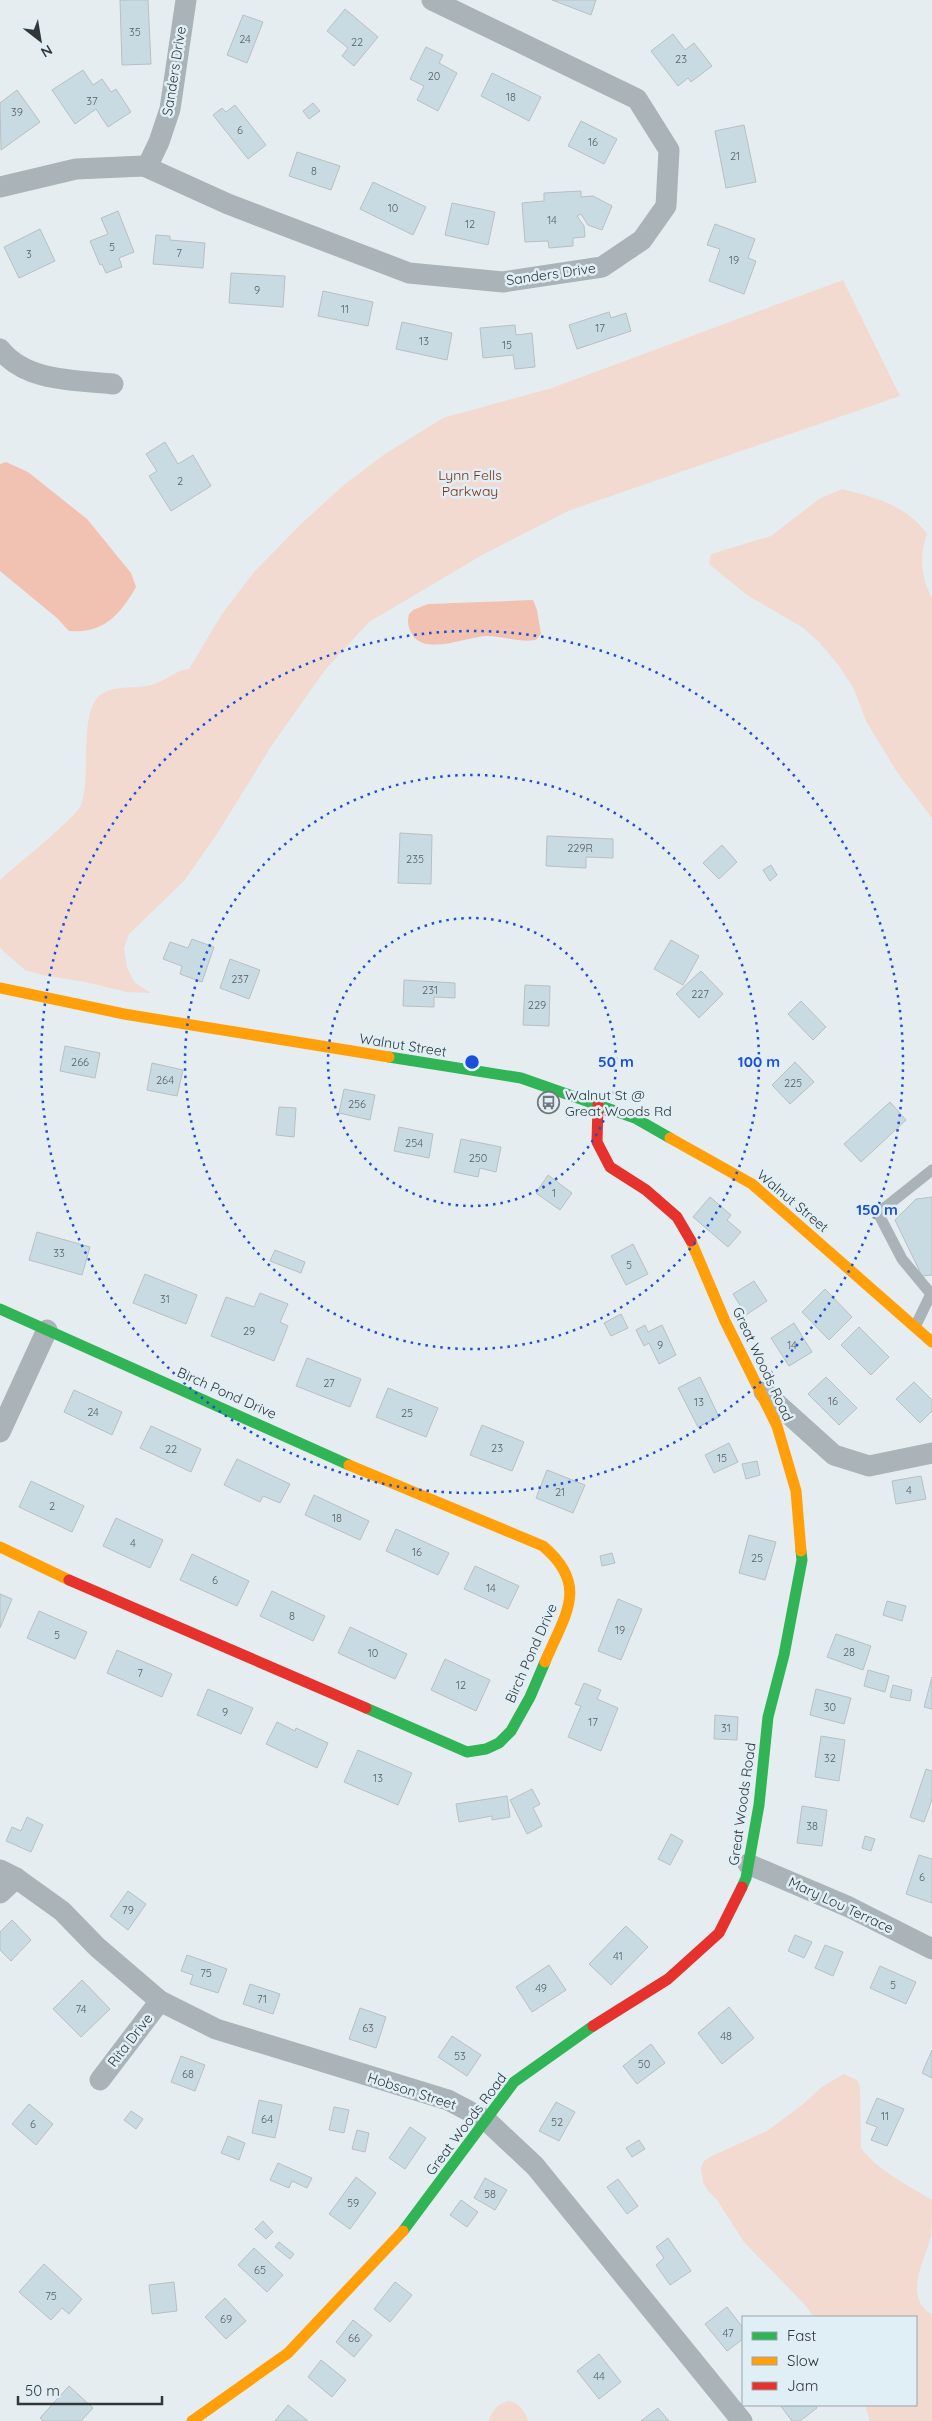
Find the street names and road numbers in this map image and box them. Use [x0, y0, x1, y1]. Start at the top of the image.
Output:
street label: Sanders Drive [158, 25, 190, 117]
street label: Sanders Drive [505, 259, 597, 289]
street label: Walnut Street [358, 1029, 448, 1061]
street label: Walnut Street [754, 1166, 833, 1236]
street label: Great Woods Road [729, 1304, 797, 1424]
street label: Birch Pond Drive [174, 1363, 280, 1423]
street label: Birch Pond Drive [501, 1600, 561, 1706]
street label: Great Woods Road [724, 1742, 760, 1866]
street label: Mary Lou Terrace [786, 1873, 896, 1937]
street label: Rita Drive [103, 2010, 157, 2070]
street label: Hobson Street [365, 2068, 459, 2114]
street label: Great Woods Road [422, 2069, 510, 2179]

